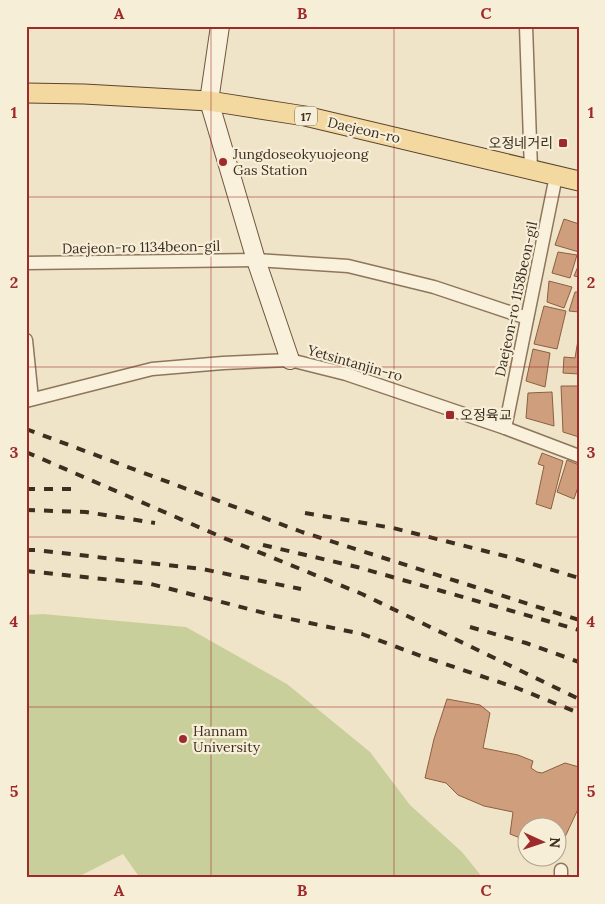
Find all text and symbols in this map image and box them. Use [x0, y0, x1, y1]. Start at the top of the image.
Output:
text: A [114, 3, 125, 23]
text: B [297, 3, 308, 23]
text: C [480, 3, 492, 23]
text: 1 [11, 102, 17, 122]
text: 1 [588, 102, 594, 122]
road number: 17 [295, 106, 317, 125]
street label: Daejeon-ro [326, 113, 402, 147]
place label: 오정네거리 [489, 134, 553, 152]
marker: 오정네거리 [557, 137, 569, 149]
place label: Jungdoseokyuojeong Gas Station [232, 145, 369, 179]
marker: Jungdoseokyuojeong Gas Station [217, 156, 229, 168]
street label: Daejeon-ro 1158beon-gil [491, 219, 541, 378]
street label: Daejeon-ro 1134beon-gil [62, 237, 220, 257]
text: 2 [10, 272, 18, 292]
text: 2 [587, 272, 595, 292]
street label: Yetsintanjin-ro [304, 341, 405, 385]
place label: 오정육교 [460, 406, 512, 424]
marker: 오정육교 [444, 409, 456, 421]
text: 3 [10, 442, 19, 462]
text: 3 [587, 442, 596, 462]
text: 4 [10, 611, 19, 631]
text: 4 [587, 611, 596, 631]
place label: Hannam University [193, 722, 261, 756]
marker: Hannam University [177, 733, 189, 745]
text: 5 [10, 781, 19, 801]
text: 5 [587, 781, 596, 801]
north arrow [518, 816, 568, 866]
text: N [546, 837, 564, 849]
text: A [114, 880, 125, 900]
text: B [297, 880, 308, 900]
text: C [480, 880, 492, 900]

